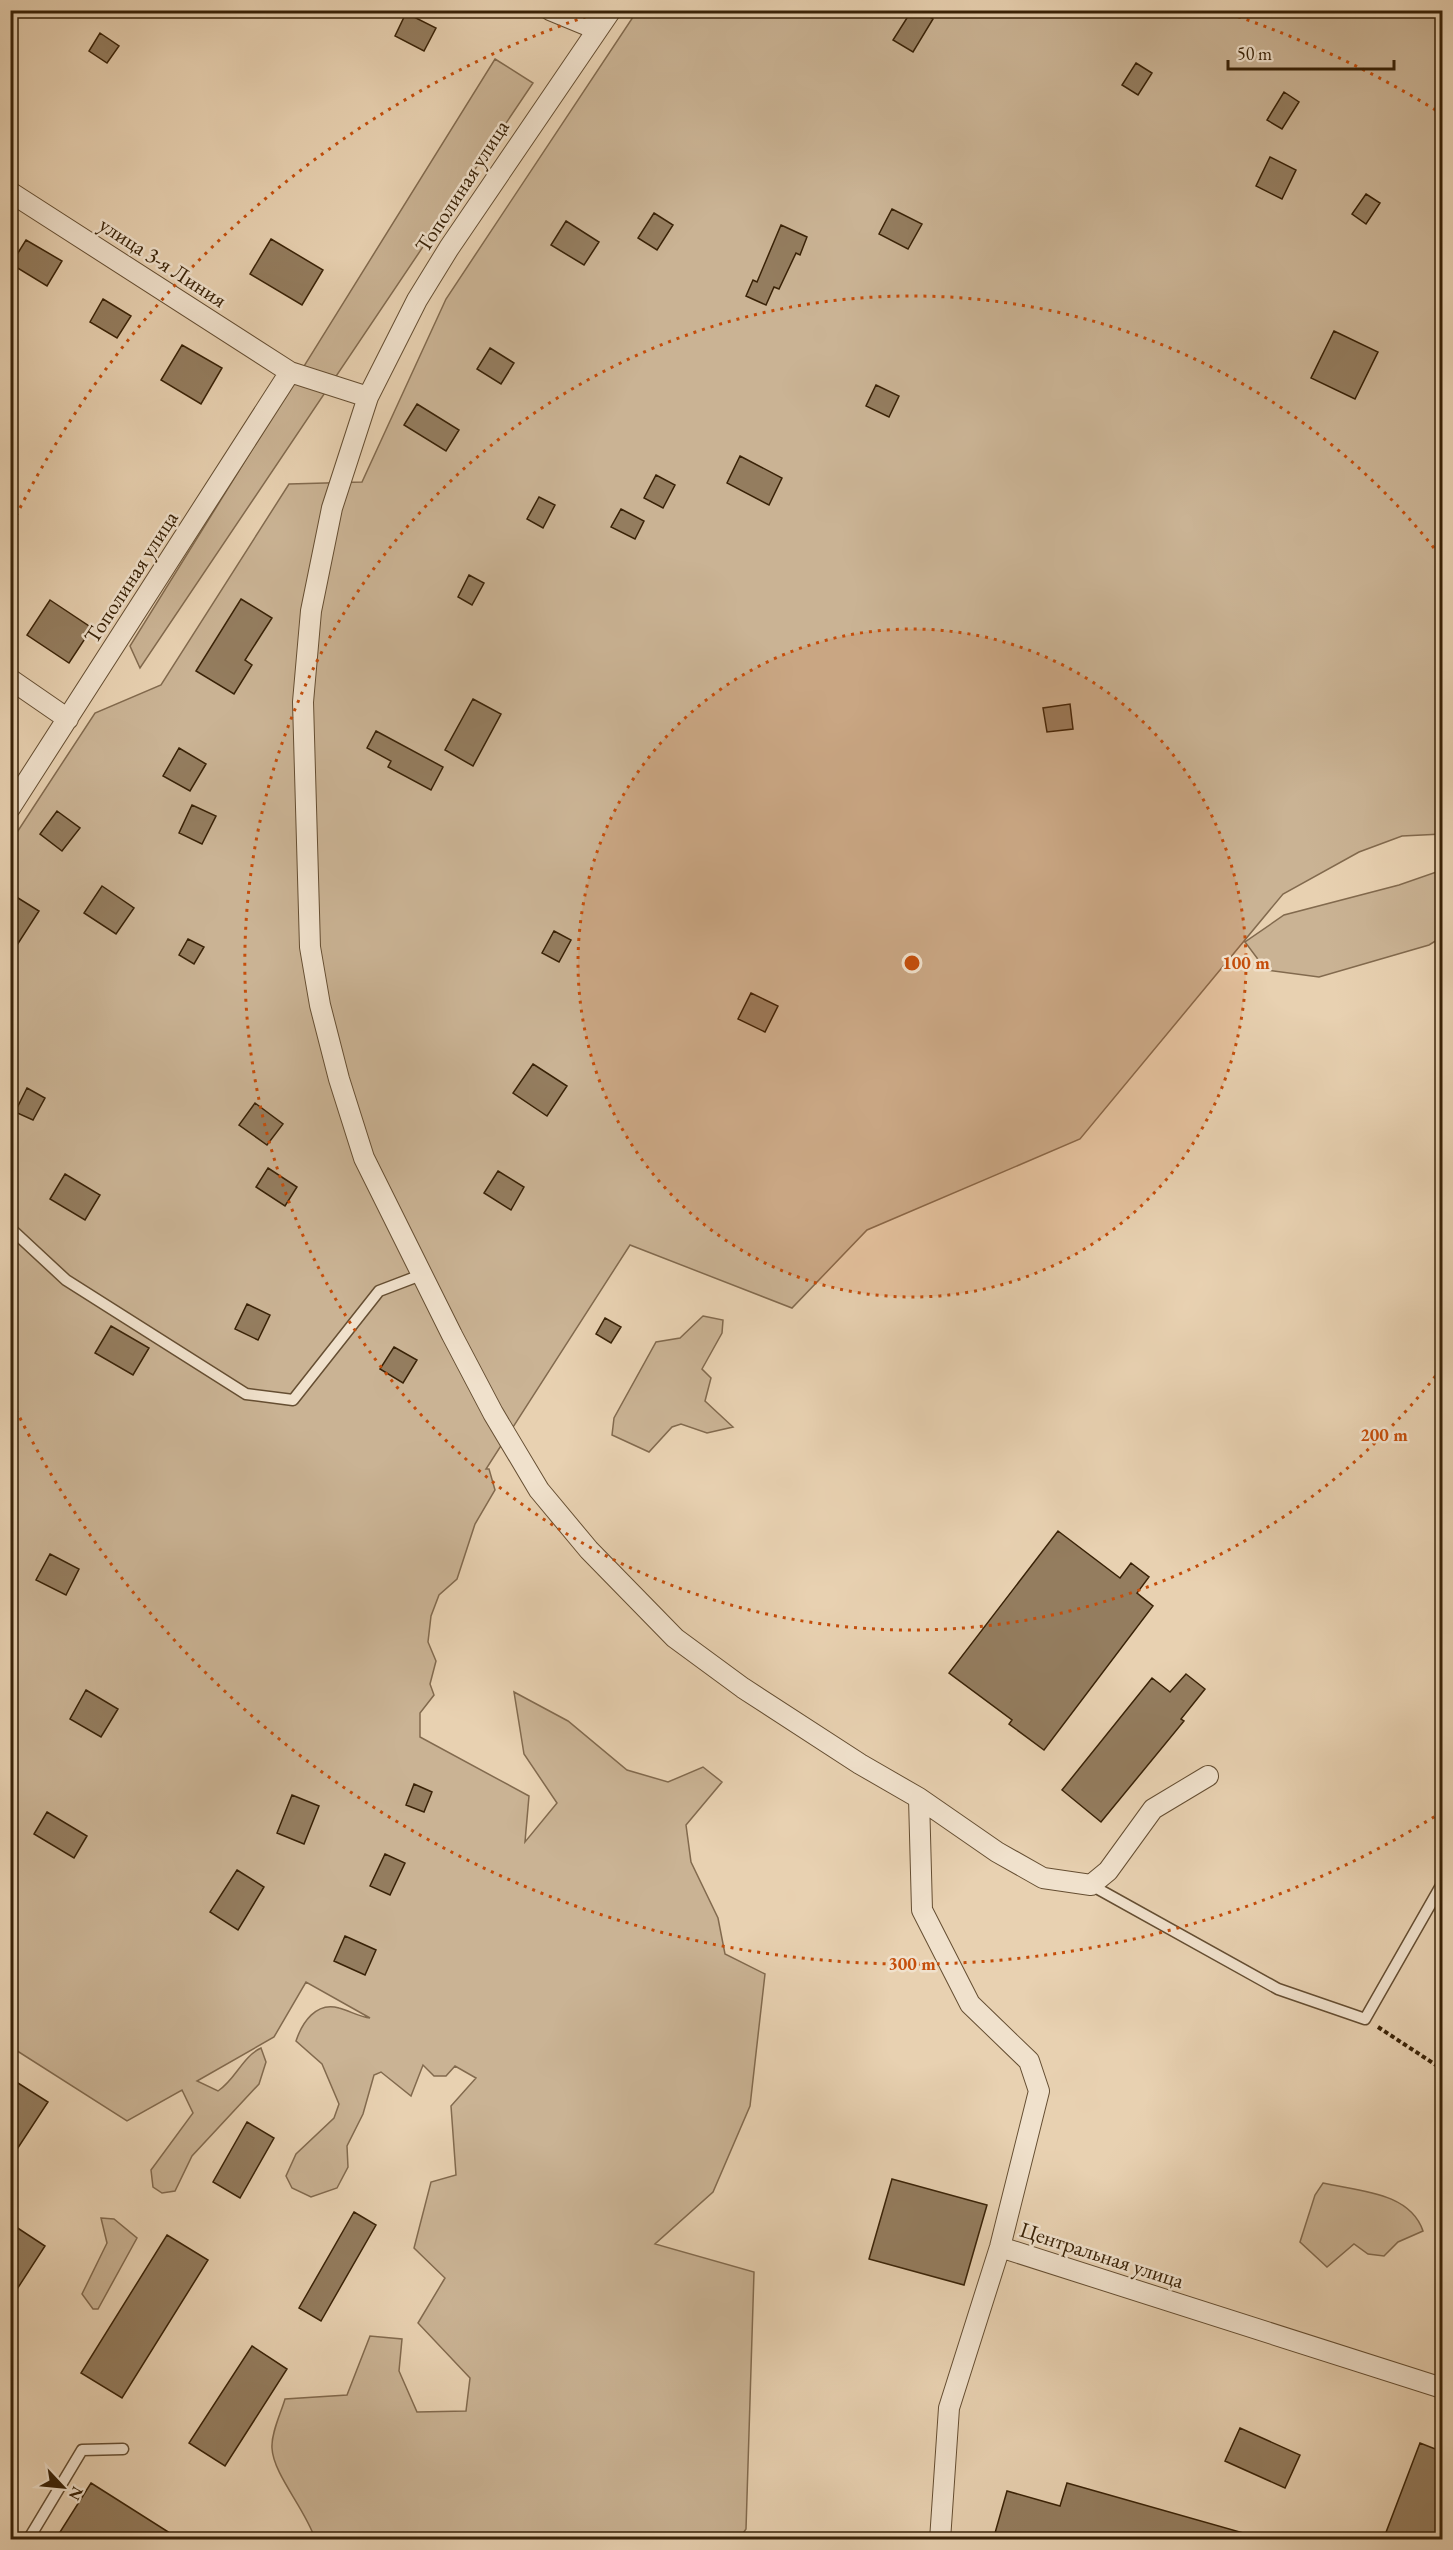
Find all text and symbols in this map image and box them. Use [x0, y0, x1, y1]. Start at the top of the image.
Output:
scale bar [1228, 33, 1394, 71]
text: 50 m [1237, 42, 1272, 65]
street label: Тополиная улица [408, 114, 516, 258]
street label: улица 3-я Линия [94, 210, 233, 314]
street label: Тополиная улица [77, 505, 185, 649]
text: 100 m [1222, 951, 1270, 974]
centre of rings [902, 953, 922, 973]
text: 200 m [1360, 1423, 1408, 1446]
text: 300 m [888, 1952, 936, 1975]
street label: Центральная улица [1016, 2215, 1188, 2295]
north arrow [33, 2457, 93, 2517]
text: N [64, 2483, 88, 2504]

